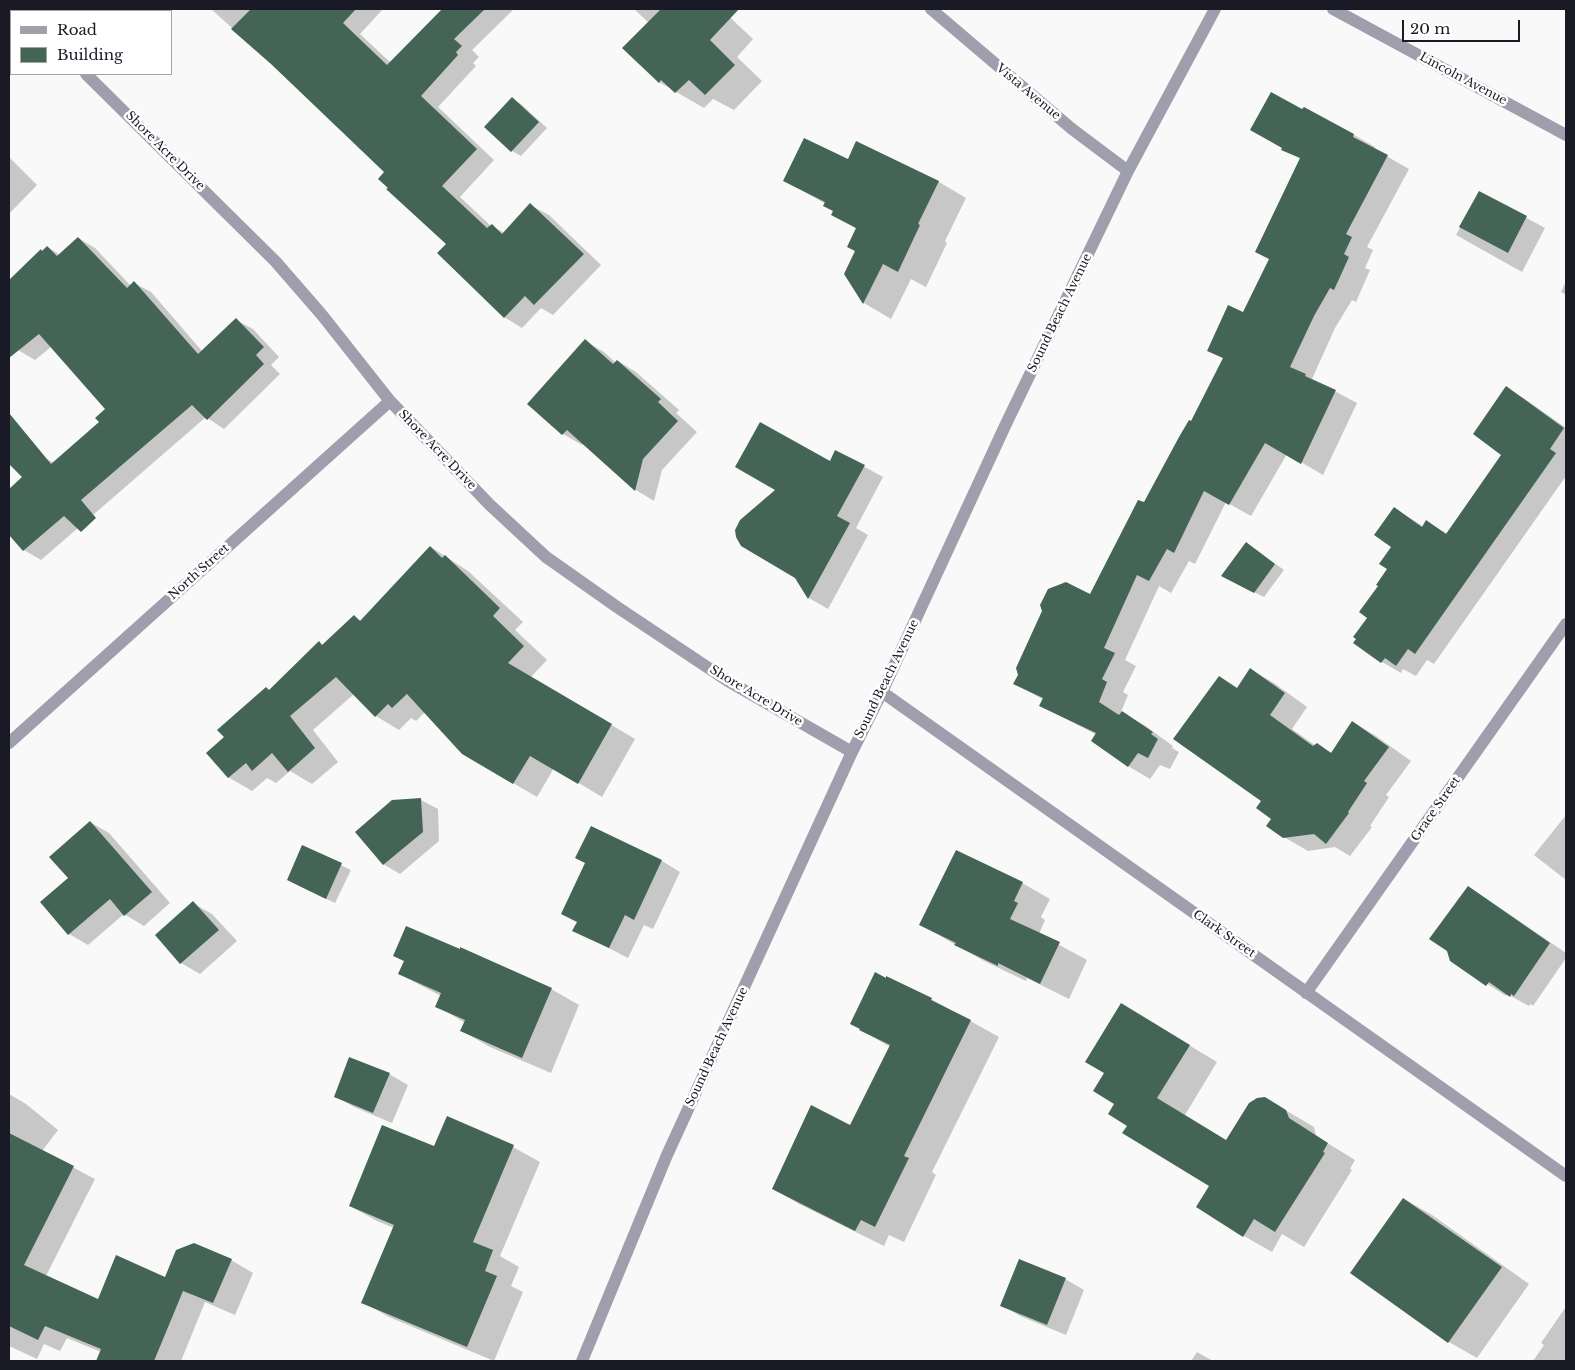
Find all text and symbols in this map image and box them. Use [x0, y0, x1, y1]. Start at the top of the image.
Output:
legend [10, 10, 172, 75]
scale bar [1405, 10, 1522, 42]
text: 20 m [1410, 19, 1450, 38]
text: Road [57, 20, 97, 39]
text: Building [57, 45, 123, 64]
street label: Lincoln Avenue [1417, 50, 1509, 108]
street label: Vista Avenue [993, 61, 1063, 123]
street label: Shore Acre Drive [123, 109, 207, 193]
street label: Sound Beach Avenue [1025, 251, 1095, 375]
street label: Shore Acre Drive [395, 407, 479, 493]
street label: North Street [166, 541, 232, 603]
street label: Sound Beach Avenue [852, 617, 922, 741]
street label: Shore Acre Drive [707, 663, 805, 729]
street label: Grace Street [1408, 774, 1464, 844]
street label: Clark Street [1190, 907, 1258, 961]
street label: Sound Beach Avenue [683, 985, 751, 1109]

